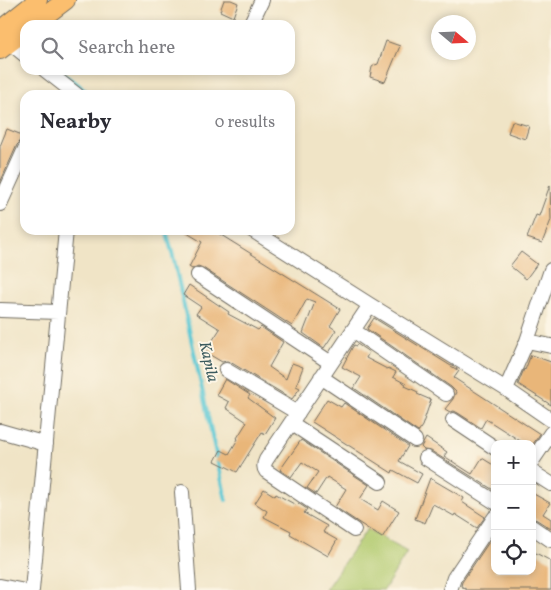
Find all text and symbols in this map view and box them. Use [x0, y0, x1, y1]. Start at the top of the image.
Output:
north arrow [431, 15, 476, 60]
search box [20, 20, 295, 75]
icon: search [38, 34, 66, 62]
text: Search here [78, 35, 175, 61]
text: Nearby [40, 108, 111, 137]
text: 0 results [215, 112, 275, 134]
water label: Kapila [193, 339, 223, 385]
map controls [491, 440, 536, 575]
button: + [491, 440, 536, 485]
button: − [491, 485, 536, 530]
button: locate [491, 530, 536, 575]

